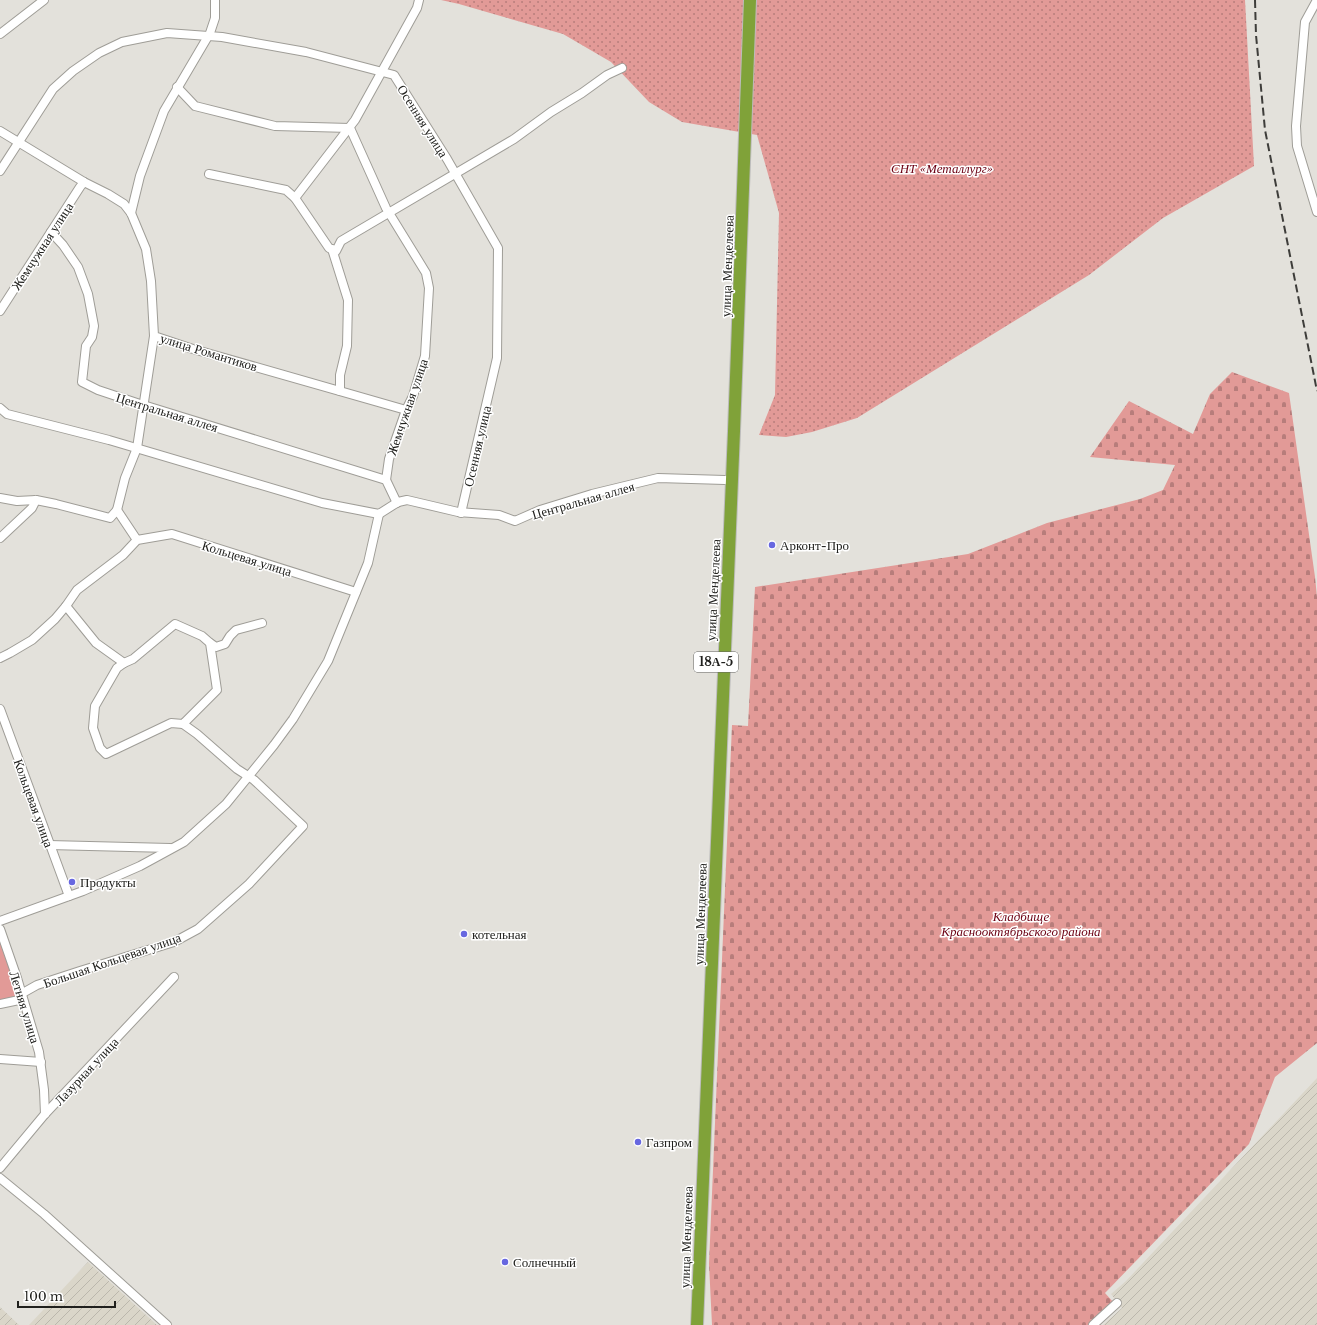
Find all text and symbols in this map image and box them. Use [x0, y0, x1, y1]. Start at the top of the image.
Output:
street label: Осенняя улица [393, 82, 452, 161]
park label: СНТ «Металлург» [891, 160, 993, 177]
street label: Жемчужная улица [8, 199, 77, 293]
street label: улица Менделеева [717, 214, 738, 317]
street label: улица Романтиков [158, 330, 260, 375]
street label: Жемчужная улица [383, 356, 432, 458]
street label: Центральная аллея [114, 389, 220, 436]
street label: Осенняя улица [460, 404, 495, 488]
street label: Центральная аллея [530, 478, 636, 523]
street label: Кольцевая улица [200, 537, 294, 580]
place label: Арконт-Про [780, 537, 849, 554]
street label: улица Менделеева [702, 538, 725, 641]
marker: Арконт-Про [767, 540, 777, 550]
road number: 18А-5 [694, 652, 738, 672]
street label: Кольцевая улица [10, 757, 58, 850]
street label: улица Менделеева [690, 862, 711, 965]
place label: Продукты [80, 874, 136, 891]
marker: Продукты [67, 877, 77, 887]
park label: Кладбище Краснооктябрьского района [940, 908, 1101, 940]
place label: котельная [472, 926, 527, 943]
street label: Большая Кольцевая улица [41, 929, 184, 992]
marker: котельная [459, 929, 469, 939]
street label: Летняя улица [5, 969, 44, 1046]
street label: Лазурная улица [50, 1034, 122, 1109]
place label: Газпром [646, 1134, 692, 1151]
marker: Газпром [633, 1137, 643, 1147]
street label: улица Менделеева [676, 1185, 697, 1288]
place label: Солнечный [513, 1254, 576, 1271]
marker: Солнечный [500, 1257, 510, 1267]
scale bar [18, 1283, 115, 1309]
text: 100 m [24, 1289, 63, 1304]

